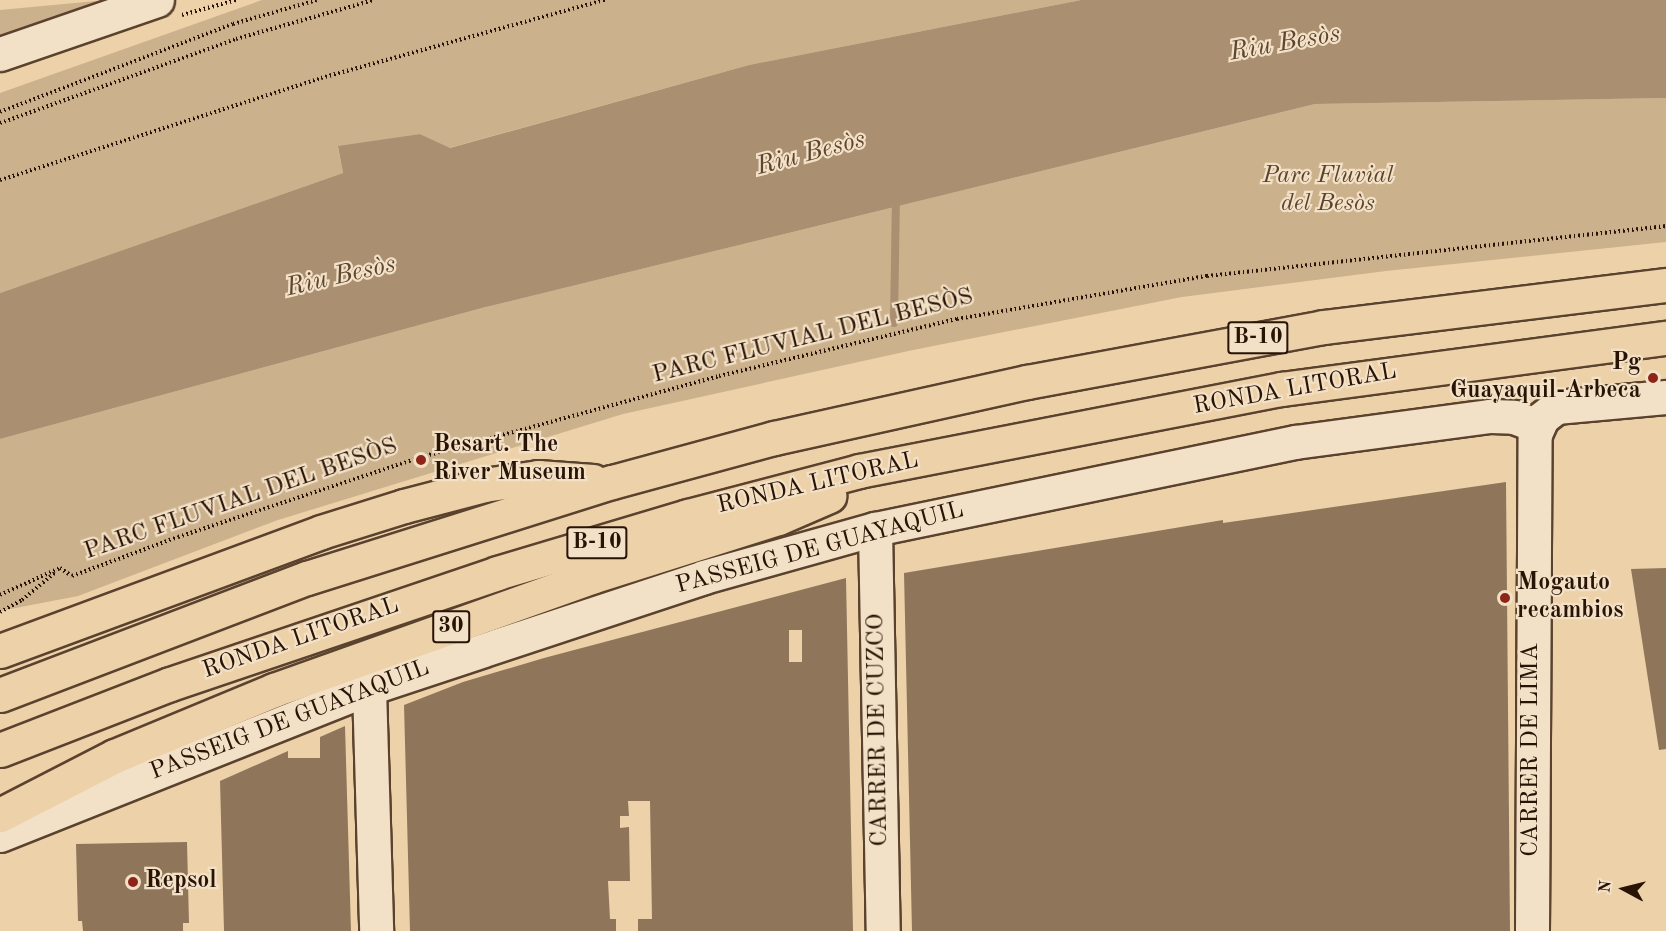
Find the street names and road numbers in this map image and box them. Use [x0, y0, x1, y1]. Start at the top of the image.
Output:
street label: PARC FLUVIAL DEL BESÒS [650, 283, 976, 391]
road number: B-10 [1226, 319, 1290, 357]
street label: RONDA LITORAL [1191, 358, 1399, 422]
street label: PARC FLUVIAL DEL BESÒS [81, 433, 401, 567]
street label: RONDA LITORAL [715, 447, 921, 521]
street label: PASSEIG DE GUAYAQUIL [673, 497, 967, 601]
road number: B-10 [566, 524, 628, 562]
street label: RONDA LITORAL [199, 592, 403, 686]
road number: 30 [432, 608, 470, 646]
street label: CARRER DE CUZCO [863, 613, 895, 847]
street label: CARRER DE LIMA [1518, 643, 1546, 857]
street label: PASSEIG DE GUAYAQUIL [146, 654, 434, 788]

